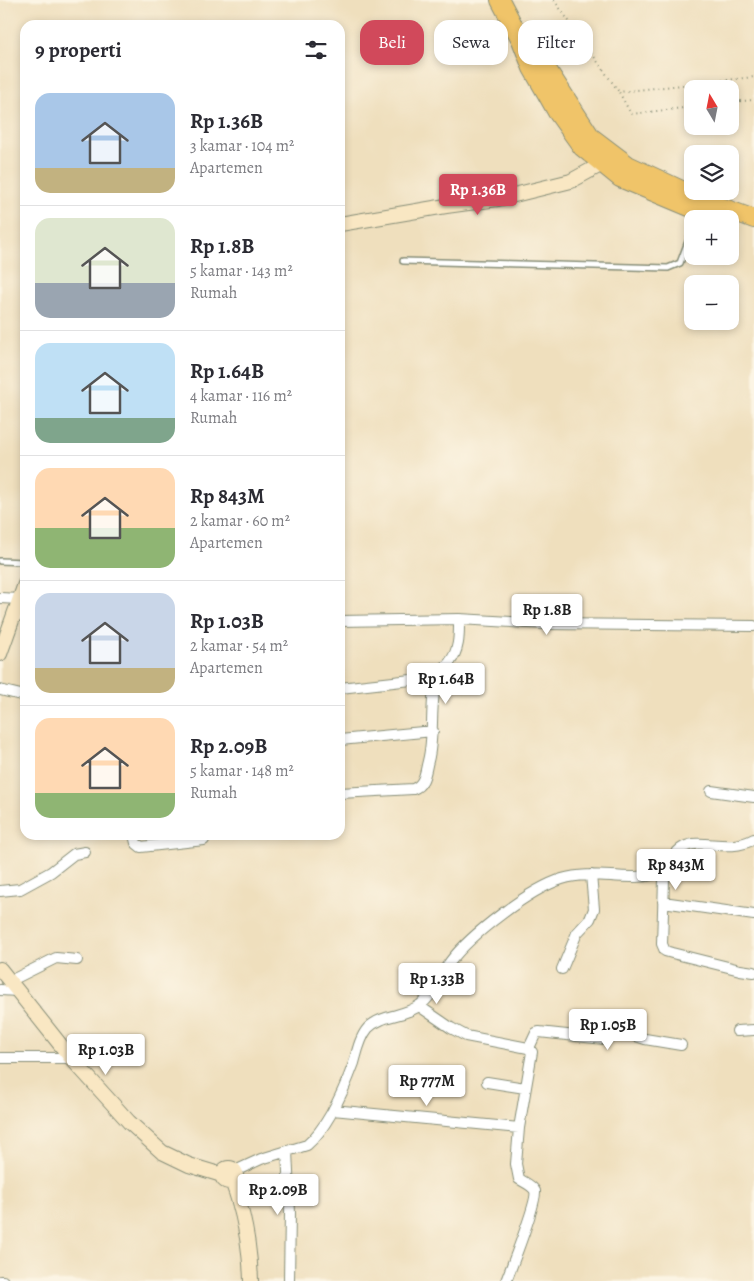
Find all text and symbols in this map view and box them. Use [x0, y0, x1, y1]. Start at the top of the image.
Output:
chip: Beli [360, 20, 424, 65]
chip: Sewa [434, 20, 508, 65]
chip: Filter [518, 20, 593, 65]
text: 9 properti [35, 36, 122, 64]
icon: filters [302, 36, 330, 64]
north arrow [684, 80, 739, 135]
map controls [684, 80, 739, 330]
text: Rp 1.36B [190, 107, 263, 135]
icon: home [75, 113, 135, 173]
text: 3 kamar · 104 m² [190, 135, 294, 157]
button: layers [684, 145, 739, 200]
text: Apartemen [190, 157, 263, 179]
pin: Rp 1.36B [426, 174, 530, 216]
text: Rp 1.36B [450, 179, 506, 201]
button: + [684, 210, 739, 265]
text: Rp 1.8B [190, 232, 255, 260]
icon: home [75, 238, 135, 298]
text: 5 kamar · 143 m² [190, 260, 293, 282]
button: − [684, 275, 739, 330]
text: Rumah [190, 282, 237, 304]
text: Rp 1.64B [190, 357, 264, 385]
icon: home [75, 363, 135, 423]
text: 4 kamar · 116 m² [190, 385, 292, 407]
text: Rumah [190, 407, 237, 429]
text: Rp 843M [190, 482, 265, 510]
icon: home [75, 488, 135, 548]
text: 2 kamar · 60 m² [190, 510, 290, 532]
text: Apartemen [190, 532, 263, 554]
pin: Rp 1.8B [501, 594, 593, 636]
text: Rp 1.8B [522, 599, 572, 621]
text: Rp 1.03B [190, 607, 264, 635]
icon: home [75, 613, 135, 673]
text: 2 kamar · 54 m² [190, 635, 288, 657]
text: Apartemen [190, 657, 263, 679]
pin: Rp 1.64B [394, 662, 498, 705]
text: Rp 1.64B [418, 668, 474, 690]
text: Rp 2.09B [190, 732, 267, 760]
icon: home [75, 738, 135, 798]
text: 5 kamar · 148 m² [190, 760, 294, 782]
text: Rumah [190, 782, 237, 804]
pin: Rp 843M [630, 848, 722, 891]
text: Rp 843M [648, 854, 704, 876]
pin: Rp 1.33B [385, 962, 489, 1005]
text: Rp 1.33B [409, 968, 465, 990]
pin: Rp 1.05B [556, 1008, 660, 1051]
text: Rp 1.05B [580, 1014, 636, 1036]
pin: Rp 1.03B [54, 1034, 158, 1076]
text: Rp 1.03B [78, 1039, 134, 1061]
pin: Rp 777M [381, 1064, 473, 1107]
text: Rp 777M [399, 1070, 455, 1092]
pin: Rp 2.09B [226, 1174, 330, 1216]
text: Rp 2.09B [249, 1179, 307, 1201]

